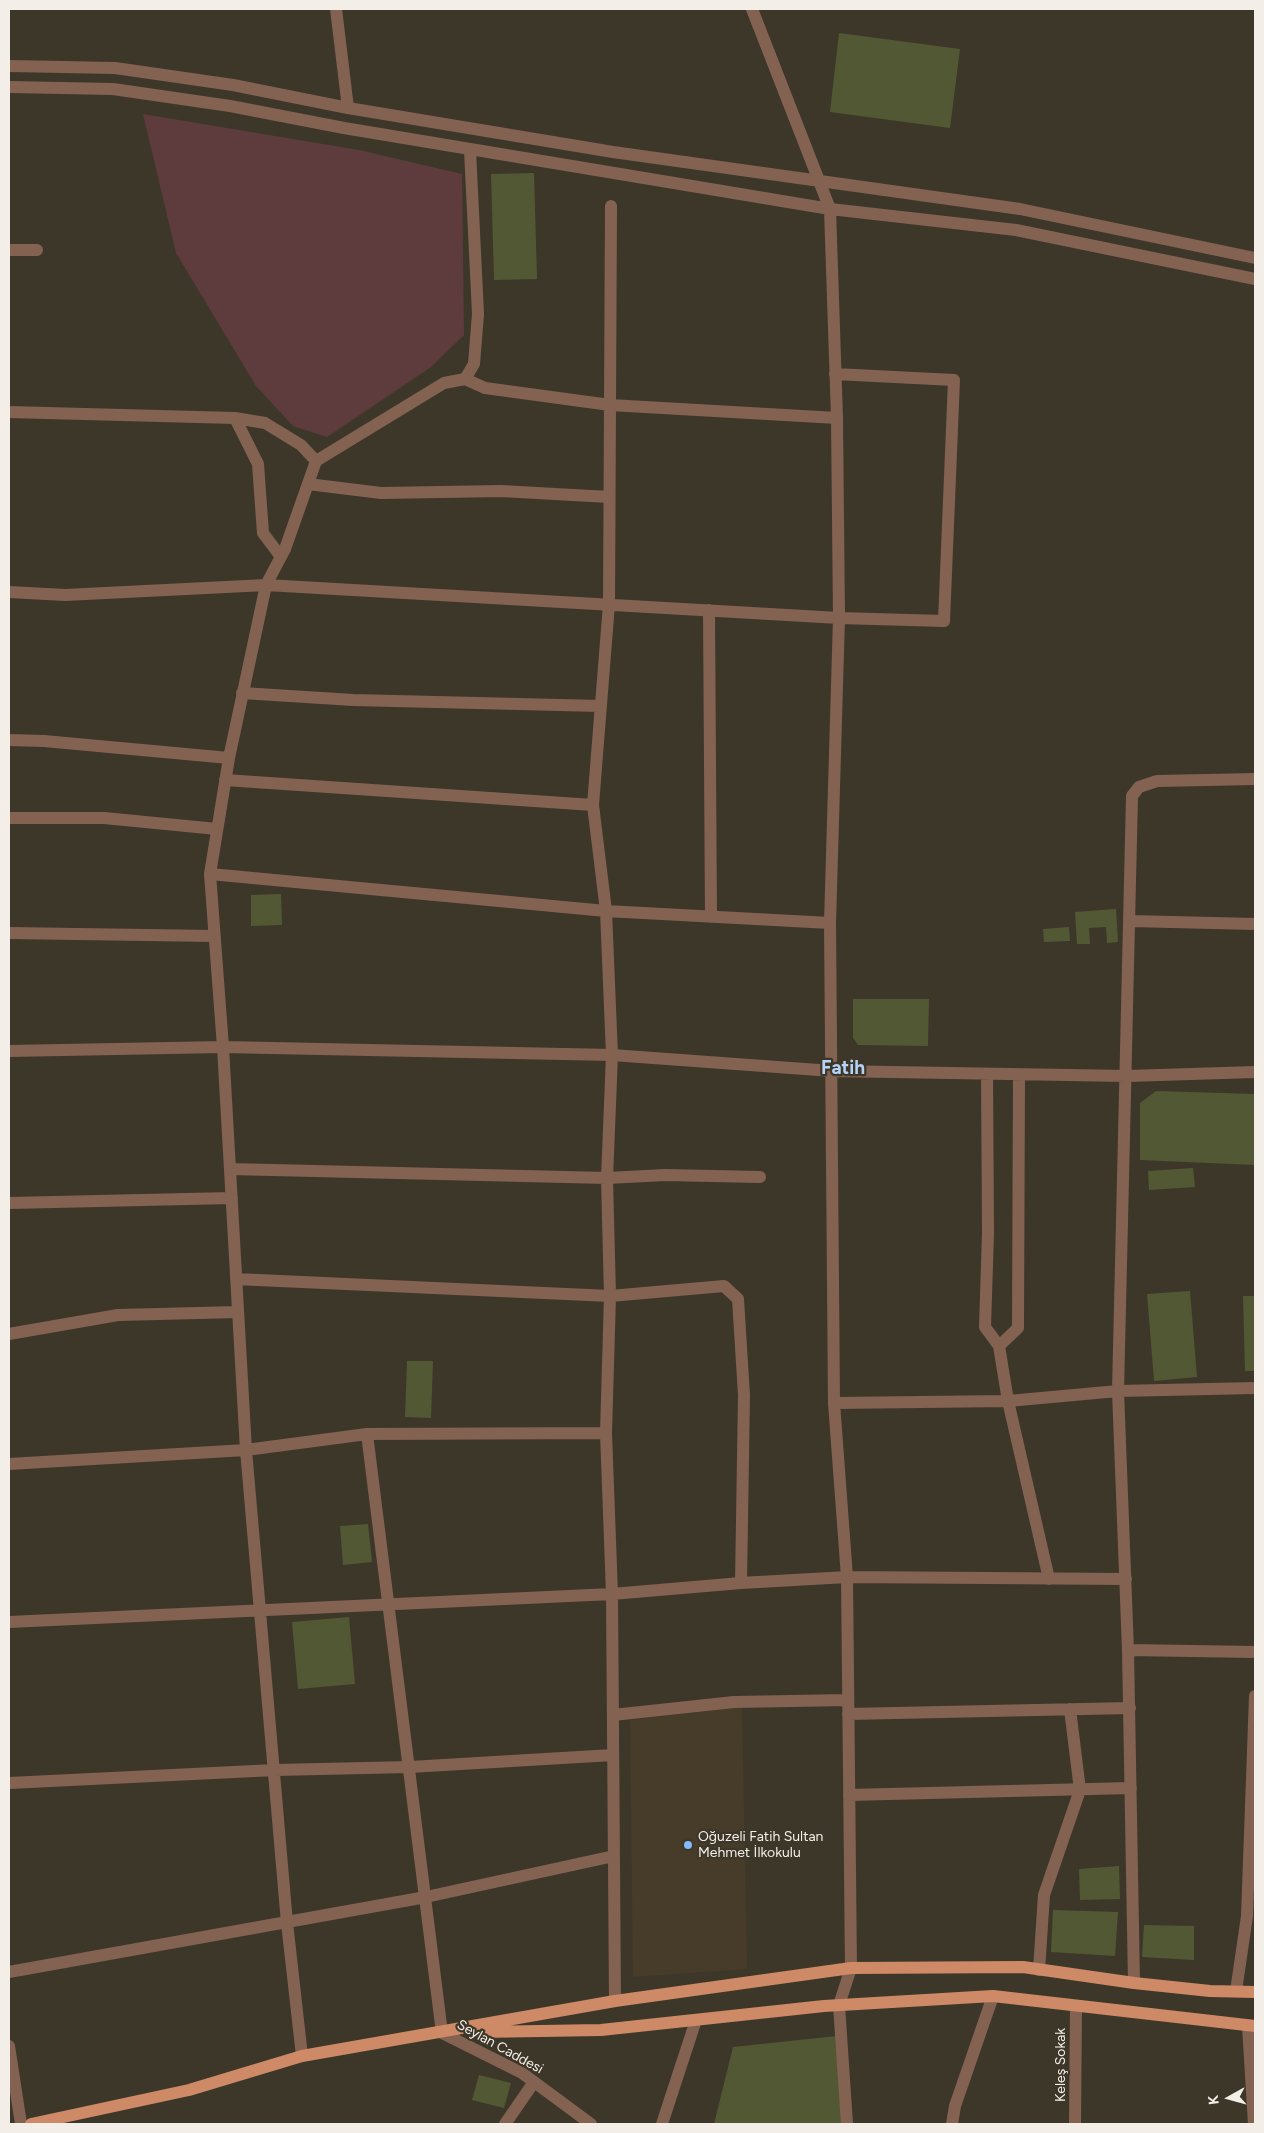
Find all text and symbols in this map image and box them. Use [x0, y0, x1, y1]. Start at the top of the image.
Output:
district label: Fatih [821, 1057, 865, 1079]
place label: Oğuzeli Fatih Sultan Mehmet İlkokulu [698, 1829, 823, 1861]
marker: Oğuzeli Fatih Sultan Mehmet İlkokulu [682, 1839, 694, 1851]
street label: Seylan Caddesi [454, 2016, 546, 2078]
street label: Keleş Sokak [1053, 2028, 1069, 2102]
north arrow [1204, 2073, 1254, 2123]
text: K [1205, 2094, 1223, 2106]

